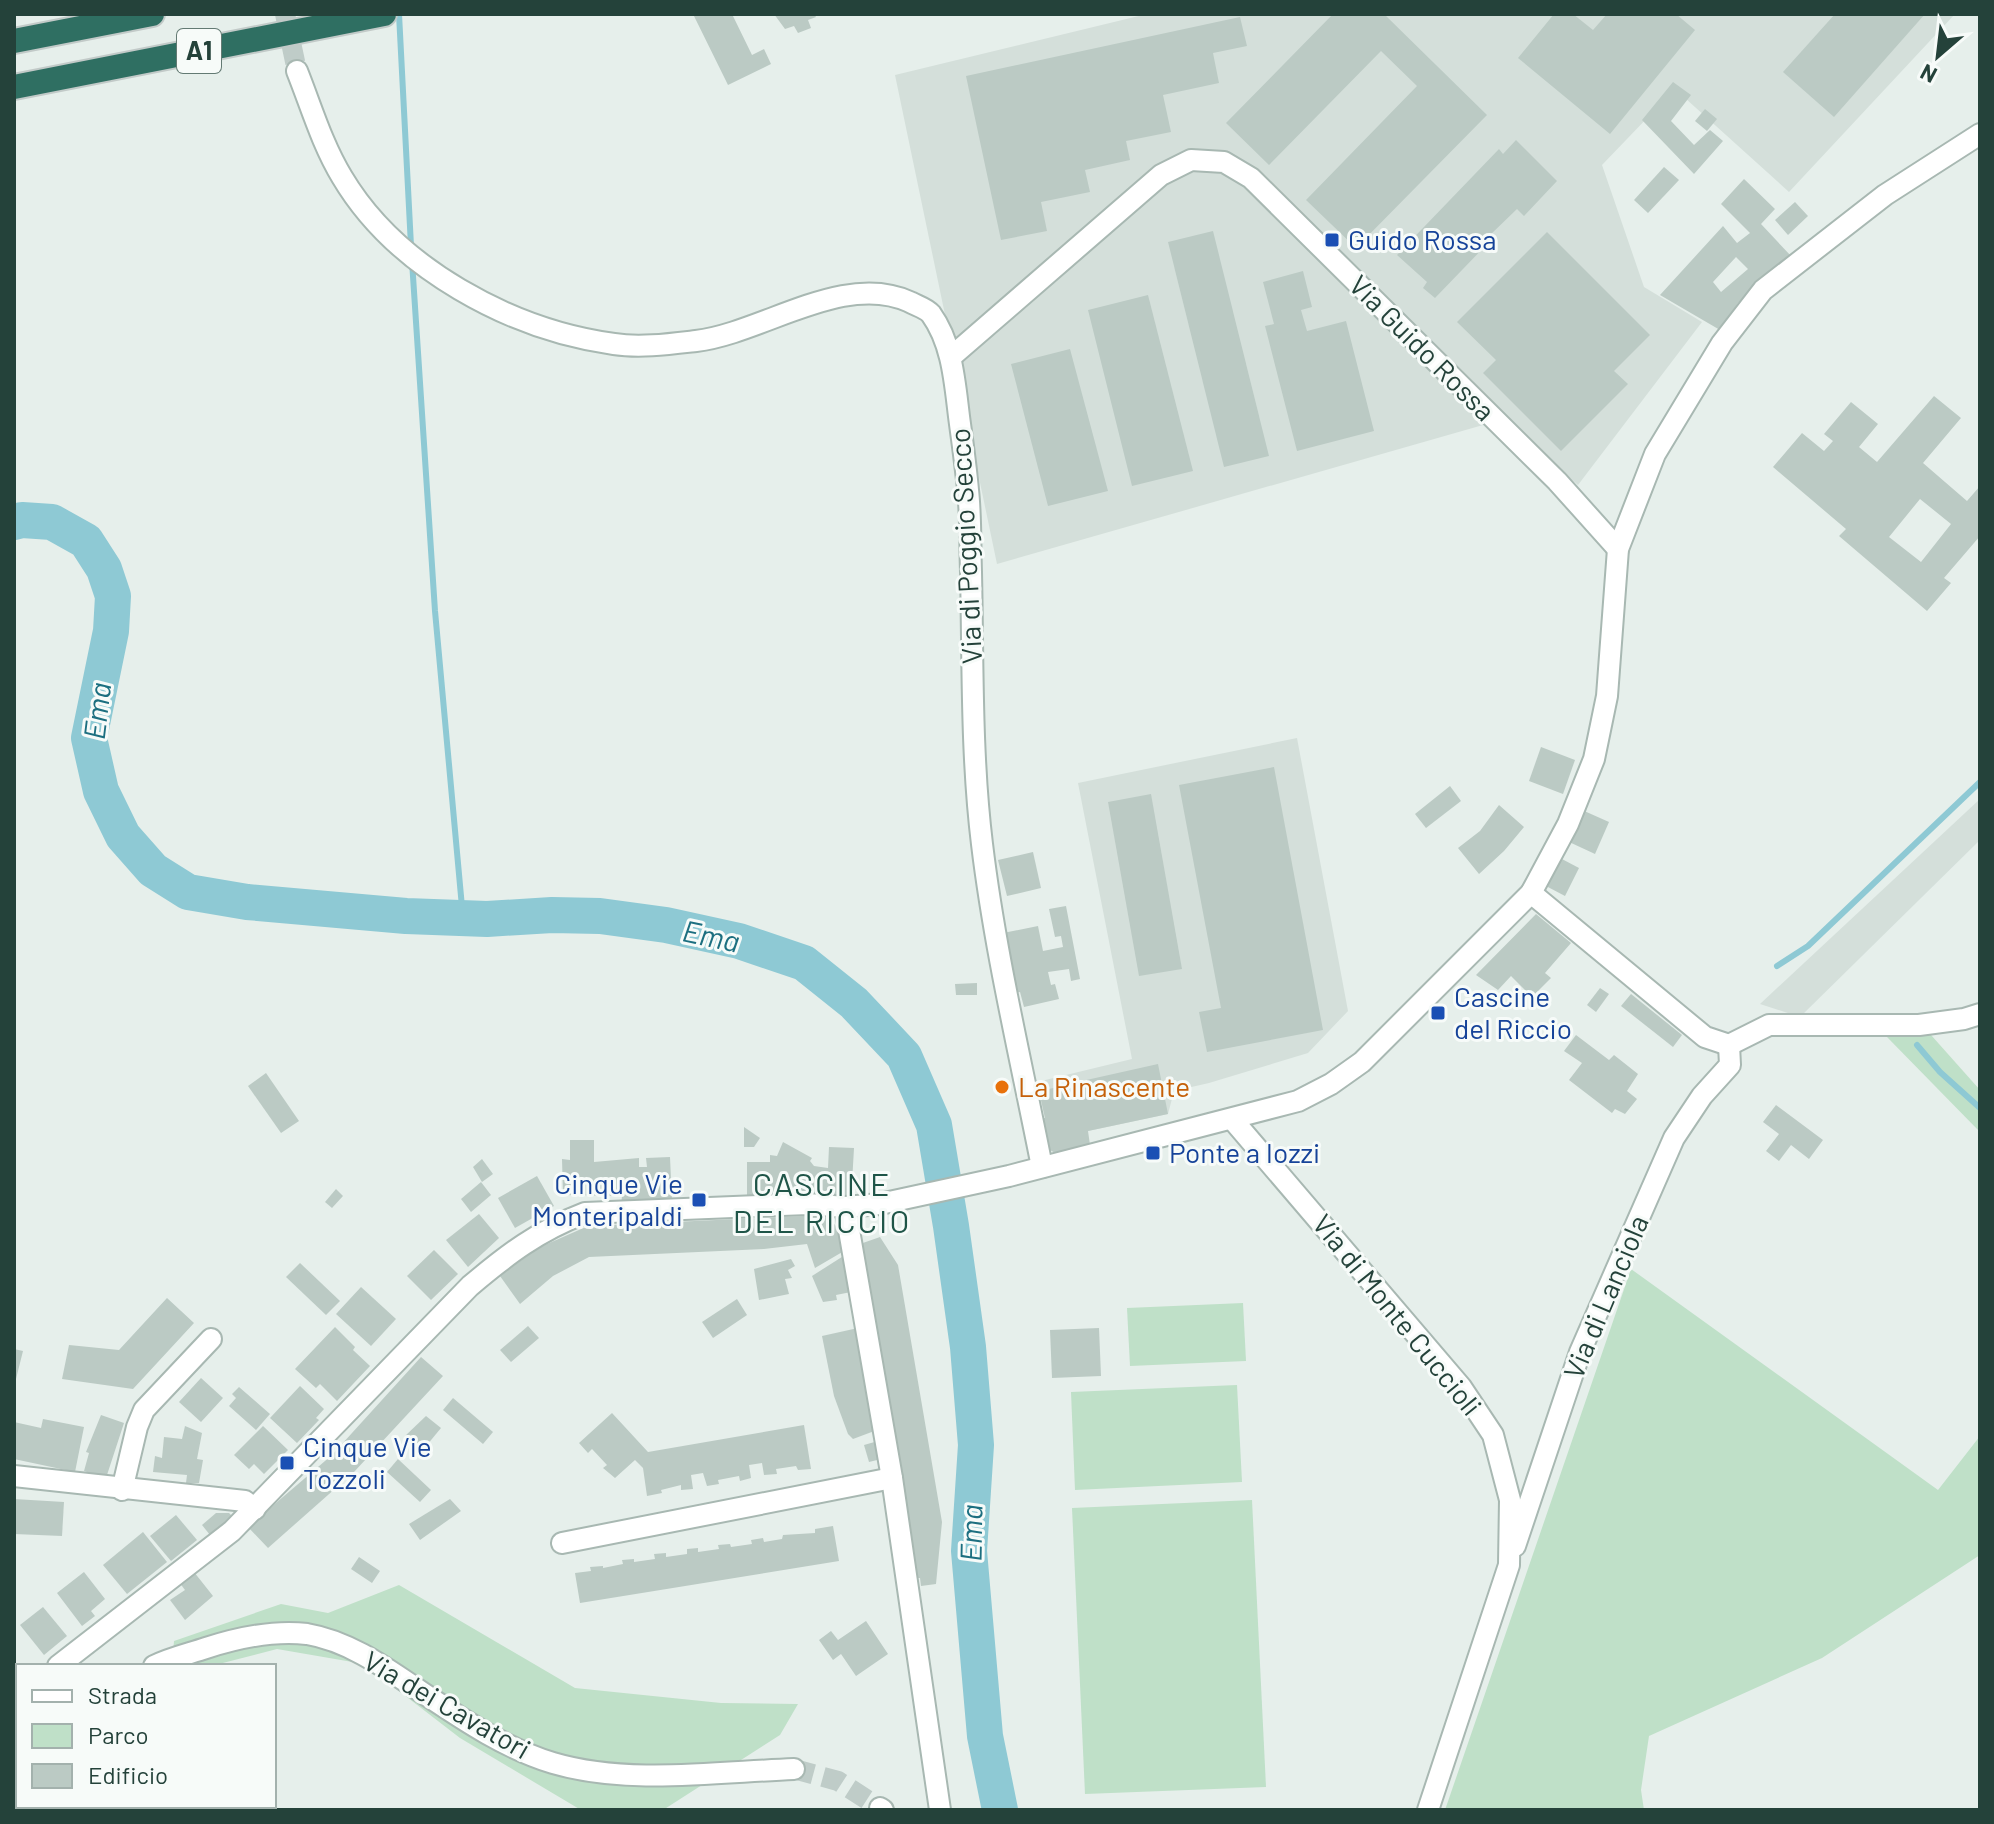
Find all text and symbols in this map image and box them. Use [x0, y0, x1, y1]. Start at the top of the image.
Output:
north arrow [1898, 16, 1978, 96]
road number: A1 [177, 29, 221, 73]
text: N [1916, 60, 1941, 89]
place label: Guido Rossa [1348, 222, 1497, 256]
marker: Guido Rossa [1323, 231, 1341, 249]
street label: Via Guido Rossa [1343, 267, 1503, 427]
street label: Via di Poggio Secco [942, 427, 988, 665]
water label: Ema [75, 680, 117, 742]
water label: Ema [680, 911, 743, 959]
place label: Cascine del Riccio [1454, 979, 1572, 1045]
marker: Cascine del Riccio [1429, 1004, 1447, 1022]
place label: La Rinascente [1018, 1069, 1190, 1103]
marker: La Rinascente [993, 1078, 1011, 1096]
place label: Ponte a Iozzi [1169, 1135, 1320, 1169]
marker: Ponte a Iozzi [1144, 1144, 1162, 1162]
district label: CASCINE DEL RICCIO [733, 1164, 911, 1239]
place label: Cinque Vie Monteripaldi [532, 1166, 683, 1232]
marker: Cinque Vie Monteripaldi [690, 1191, 708, 1209]
street label: Via di Monte Cuccioli [1306, 1207, 1489, 1422]
street label: Via di Lanciola [1555, 1210, 1655, 1384]
place label: Cinque Vie Tozzoli [303, 1429, 432, 1495]
marker: Cinque Vie Tozzoli [278, 1454, 296, 1472]
water label: Ema [952, 1504, 988, 1562]
street label: Via dei Cavatori [358, 1643, 537, 1766]
legend [16, 1664, 276, 1808]
text: Strada [88, 1680, 157, 1709]
text: Parco [88, 1720, 149, 1749]
text: Edificio [88, 1760, 168, 1789]

